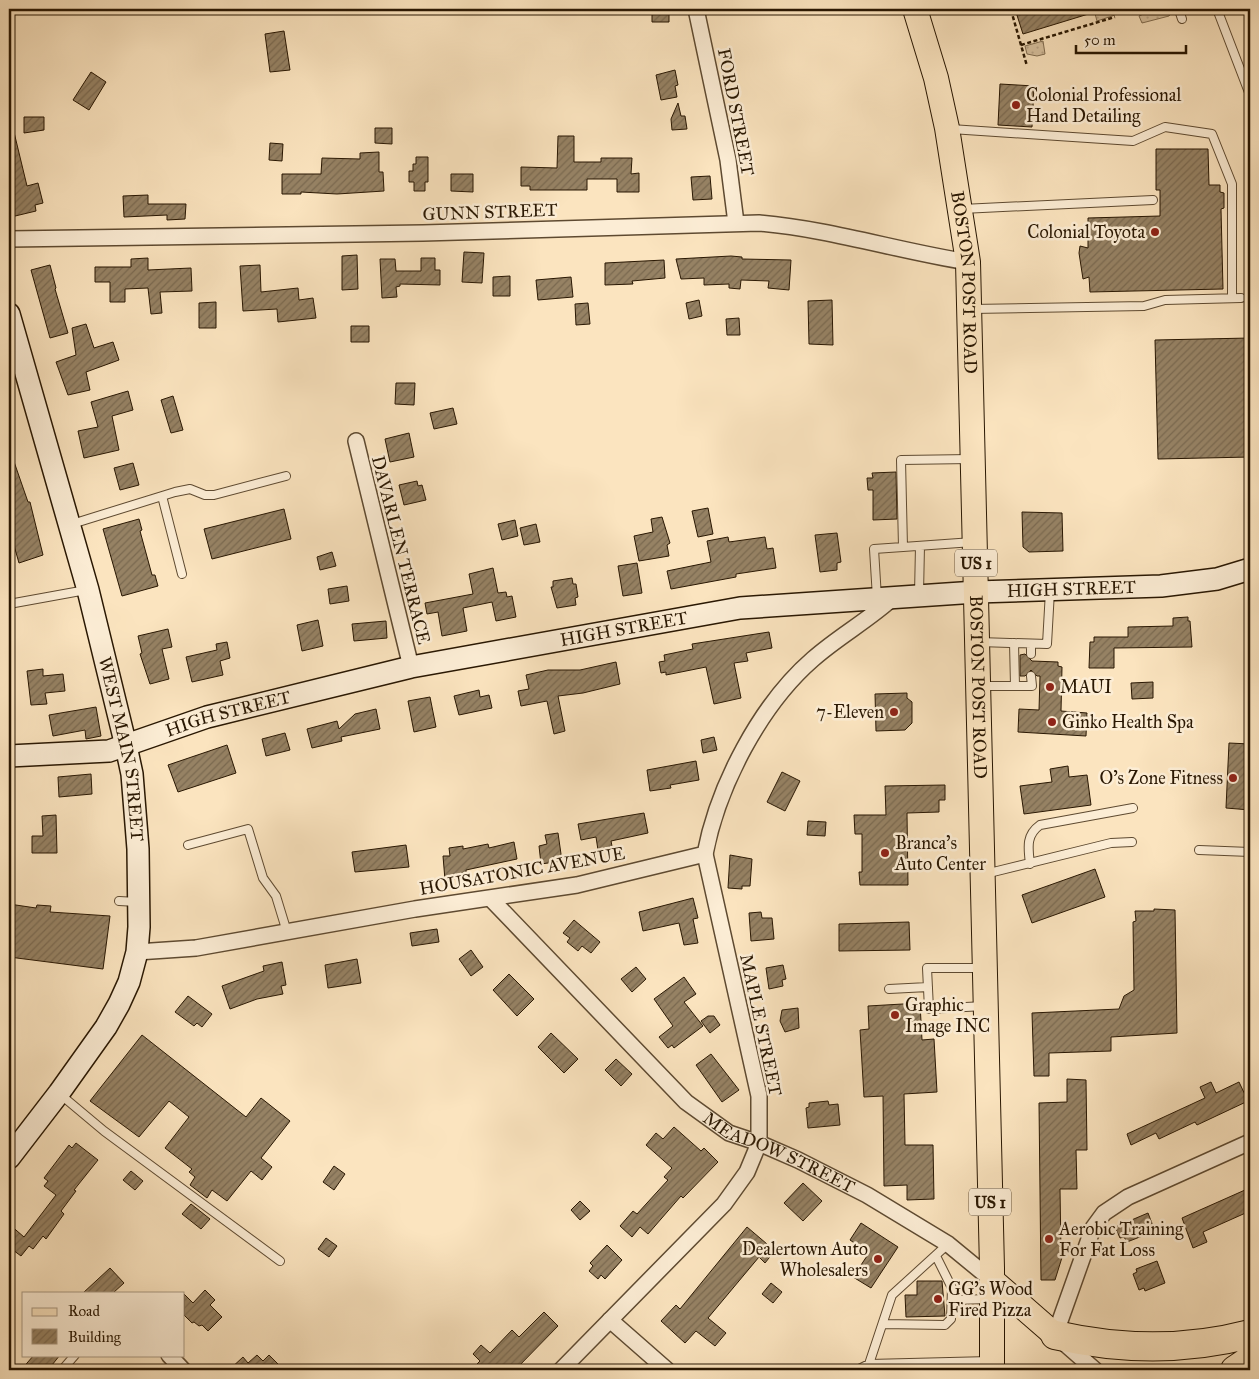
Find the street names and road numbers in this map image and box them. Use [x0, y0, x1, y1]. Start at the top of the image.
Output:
street label: FORD STREET [713, 46, 759, 178]
street label: BOSTON POST ROAD [946, 189, 982, 374]
street label: GUNN STREET [422, 199, 558, 225]
street label: DAVARLEN TERRACE [367, 453, 435, 647]
road number: US 1 [955, 550, 997, 576]
street label: HIGH STREET [1006, 576, 1136, 602]
street label: BOSTON POST ROAD [965, 595, 991, 779]
street label: HIGH STREET [558, 607, 689, 651]
street label: WEST MAIN STREET [94, 654, 148, 842]
street label: HIGH STREET [162, 686, 293, 742]
street label: HOUSATONIC AVENUE [418, 842, 627, 900]
street label: MAPLE STREET [735, 952, 787, 1098]
street label: MEADOW STREET [699, 1107, 858, 1198]
road number: US 1 [969, 1188, 1011, 1216]

